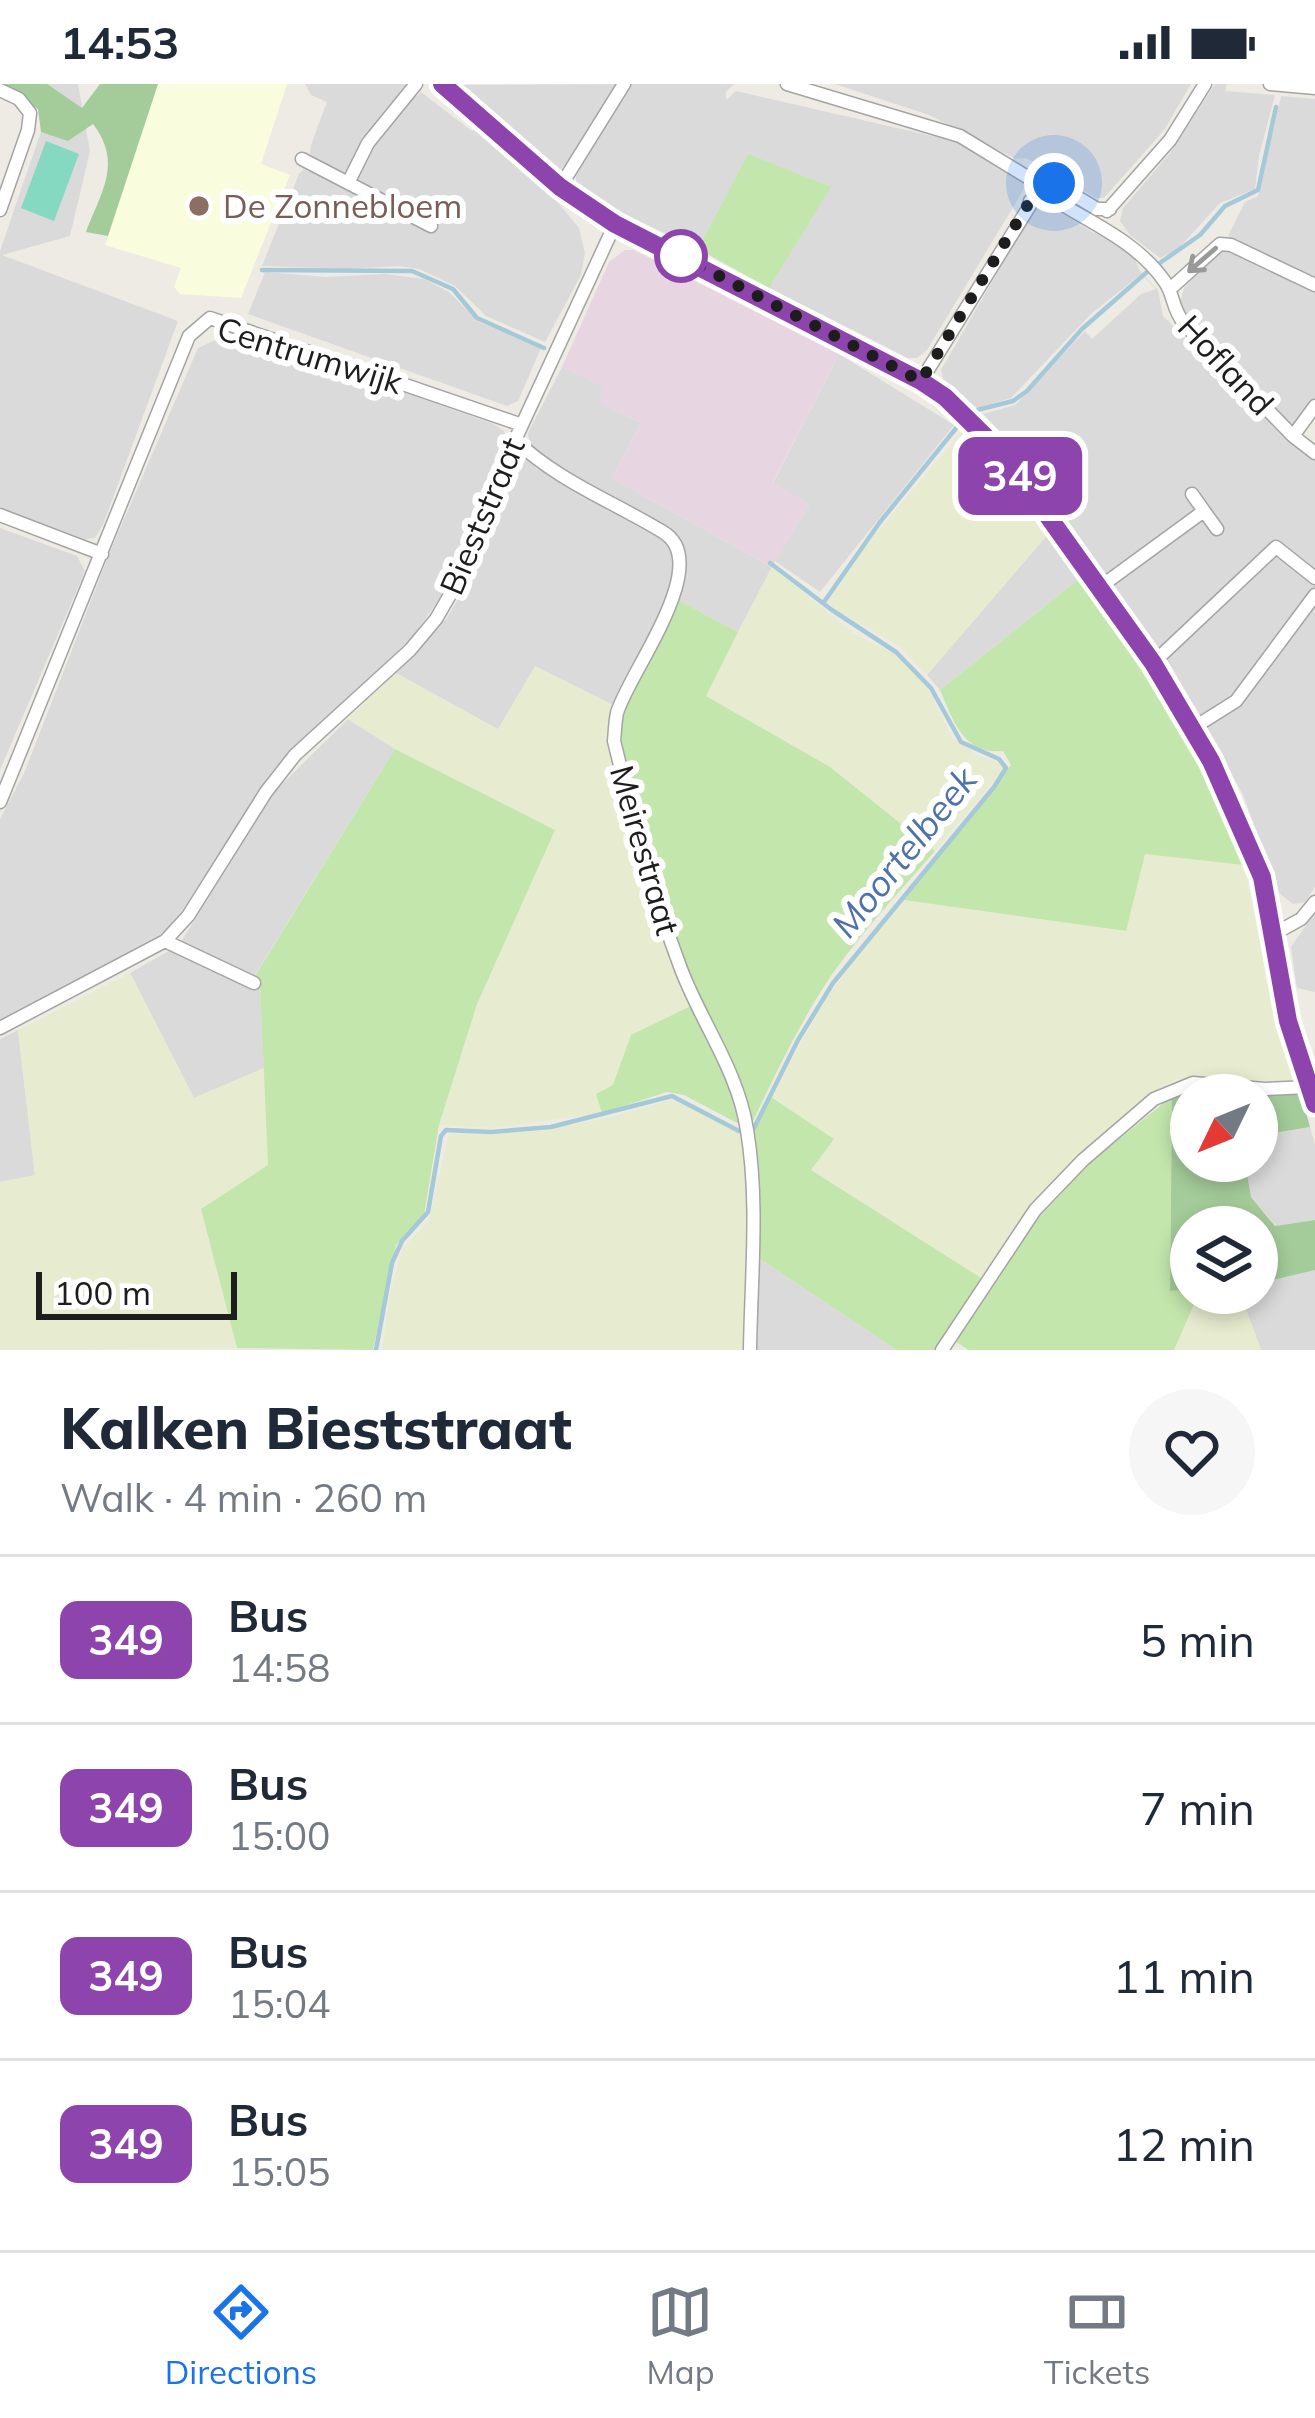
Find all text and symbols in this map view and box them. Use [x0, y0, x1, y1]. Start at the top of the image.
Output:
text: 14:53 [60, 14, 179, 70]
your location [1024, 153, 1084, 213]
place label: De Zonnebloem [223, 185, 462, 226]
marker: De Zonnebloem [186, 193, 212, 219]
unlabelled marker [656, 231, 706, 281]
one-way arrow [1188, 246, 1218, 273]
street label: Hofland [1170, 306, 1283, 423]
street label: Centrumwijk [213, 307, 409, 402]
street label: Bieststraat [430, 431, 533, 601]
line badge: 349 [951, 437, 1089, 515]
text: 349 [982, 449, 1058, 502]
water label: Moortelbeek [821, 756, 987, 946]
street label: Meirestraat [602, 760, 689, 939]
north arrow [1170, 1074, 1278, 1182]
map controls [1170, 1074, 1278, 1314]
button: layers [1170, 1206, 1278, 1314]
scale bar [36, 1266, 237, 1319]
text: 100 m [54, 1272, 151, 1313]
button: heart [1129, 1389, 1255, 1515]
text: Kalken Bieststraat [60, 1392, 572, 1463]
text: Walk · 4 min · 260 m [60, 1473, 427, 1522]
text: Bus [228, 1587, 308, 1643]
text: 5 min [1140, 1612, 1255, 1668]
text: 349 [88, 1613, 164, 1666]
text: 14:58 [228, 1643, 331, 1692]
text: Bus [228, 1755, 308, 1811]
text: 7 min [1140, 1780, 1255, 1836]
text: 349 [88, 1781, 164, 1834]
text: 15:00 [228, 1811, 331, 1860]
text: Bus [228, 1923, 308, 1979]
text: 11 min [1113, 1948, 1255, 2004]
text: 349 [88, 1949, 164, 2002]
text: 15:04 [228, 1979, 331, 2028]
text: Bus [228, 2091, 308, 2147]
text: 12 min [1113, 2116, 1255, 2172]
text: 349 [88, 2117, 164, 2170]
text: 15:05 [228, 2147, 331, 2196]
tab: Directions [165, 2279, 317, 2392]
tab: Map [647, 2279, 714, 2392]
tab: Tickets [1044, 2279, 1150, 2392]

